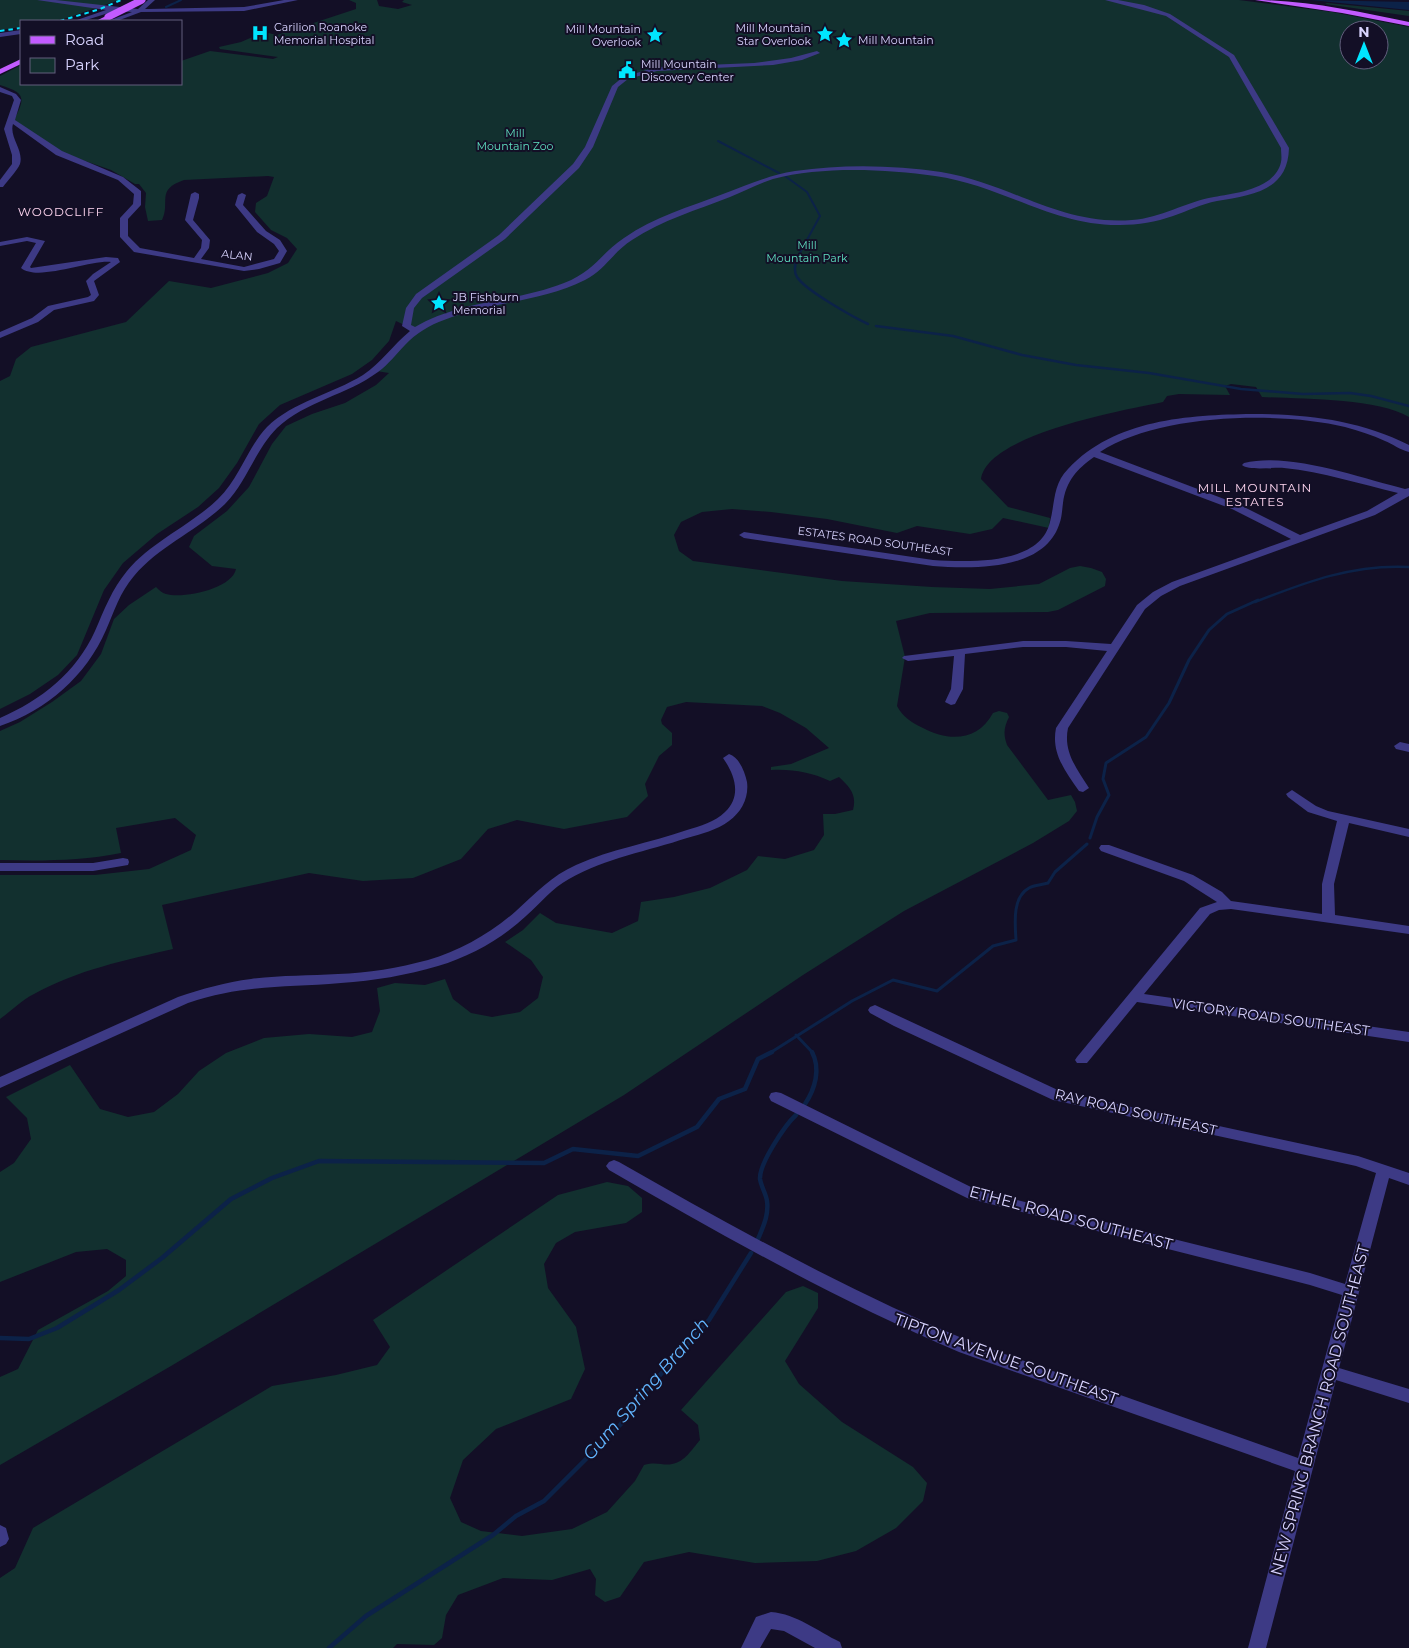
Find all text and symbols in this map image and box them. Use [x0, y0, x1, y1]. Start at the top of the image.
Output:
legend [20, 20, 182, 85]
place label: Carilion Roanoke Memorial Hospital [274, 20, 375, 47]
north arrow [1339, 20, 1389, 70]
place label: Mill Mountain Star Overlook [735, 21, 811, 48]
place label: Mill Mountain Overlook [565, 22, 641, 49]
hospital icon: Carilion Roanoke Memorial Hospital [250, 23, 270, 43]
text: N [1358, 23, 1370, 41]
place icon: Mill Mountain Star Overlook [815, 24, 835, 44]
place icon: Mill Mountain Overlook [645, 25, 665, 45]
text: Road [65, 30, 104, 49]
place icon: Mill Mountain [834, 30, 854, 50]
place label: Mill Mountain [858, 33, 934, 47]
text: Park [65, 55, 99, 74]
place label: Mill Mountain Discovery Center [641, 57, 734, 84]
public building icon: Mill Mountain Discovery Center [617, 60, 637, 80]
park label: Mill Mountain Zoo [476, 126, 554, 153]
district label: WOODCLIFF [18, 204, 104, 219]
park label: Mill Mountain Park [766, 238, 848, 265]
street label: ALAN [221, 246, 253, 264]
place label: JB Fishburn Memorial [452, 290, 519, 317]
place icon: JB Fishburn Memorial [429, 293, 449, 313]
district label: MILL MOUNTAIN ESTATES [1198, 480, 1312, 509]
street label: ESTATES ROAD SOUTHEAST [797, 523, 954, 559]
street label: VICTORY ROAD SOUTHEAST [1171, 994, 1371, 1040]
street label: RAY ROAD SOUTHEAST [1053, 1085, 1219, 1139]
street label: ETHEL ROAD SOUTHEAST [967, 1182, 1176, 1255]
street label: NEW SPRING BRANCH ROAD SOUTHEAST [1267, 1242, 1374, 1578]
street label: TIPTON AVENUE SOUTHEAST [892, 1310, 1121, 1409]
water label: Gum Spring Branch [578, 1313, 714, 1465]

